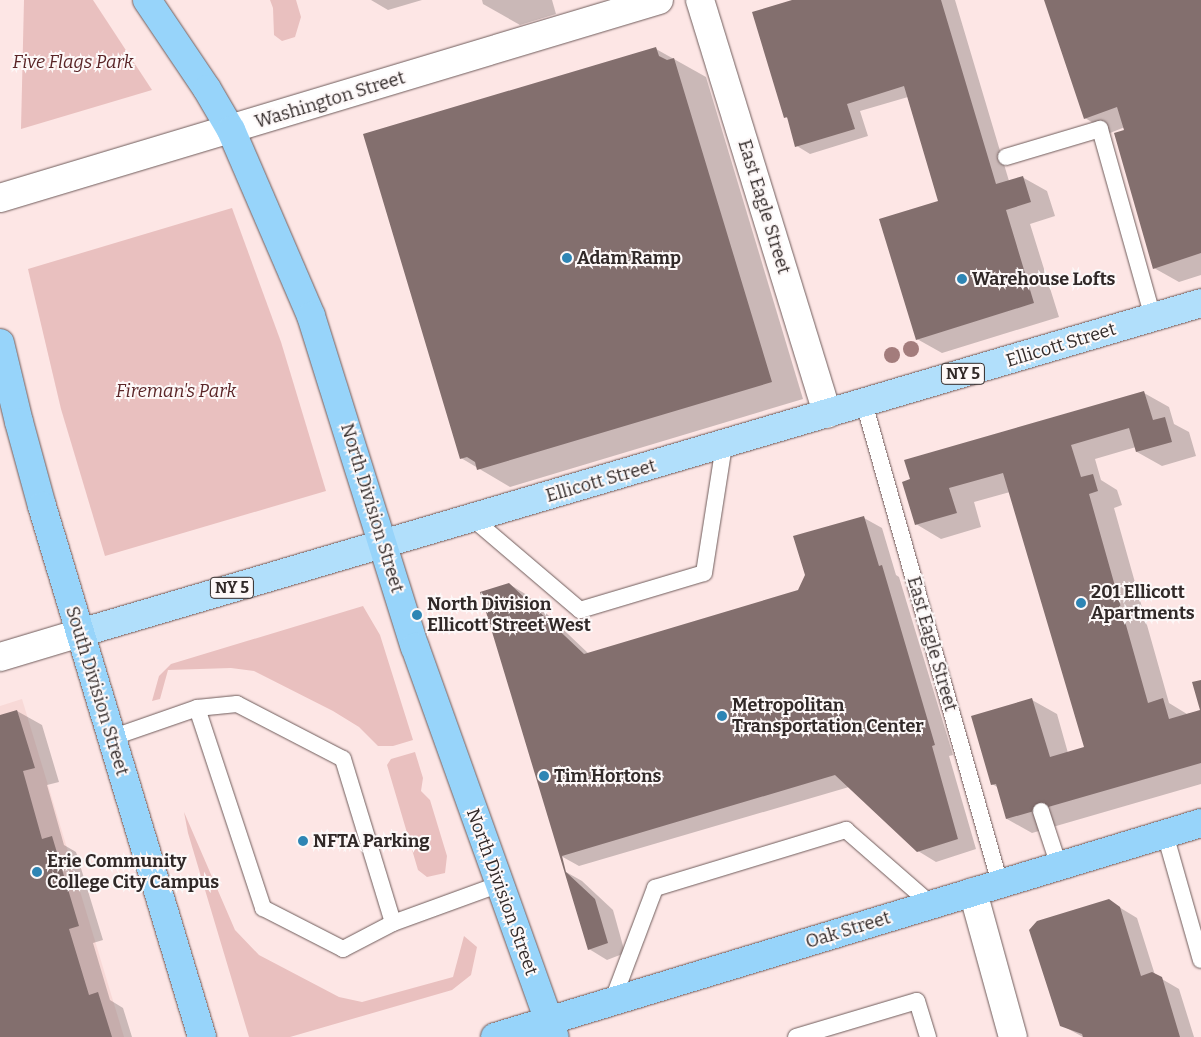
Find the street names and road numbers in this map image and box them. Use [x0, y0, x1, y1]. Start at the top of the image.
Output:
street label: Washington Street [252, 67, 408, 133]
street label: East Eagle Street [733, 137, 795, 277]
street label: Ellicott Street [1004, 318, 1118, 372]
road number: NY 5 [940, 360, 986, 388]
street label: North Division Street [336, 421, 408, 595]
street label: Ellicott Street [543, 455, 659, 507]
road number: NY 5 [210, 574, 254, 602]
street label: East Eagle Street [902, 574, 962, 714]
street label: South Division Street [61, 604, 133, 778]
street label: North Division Street [462, 806, 542, 978]
street label: Oak Street [803, 907, 893, 953]

